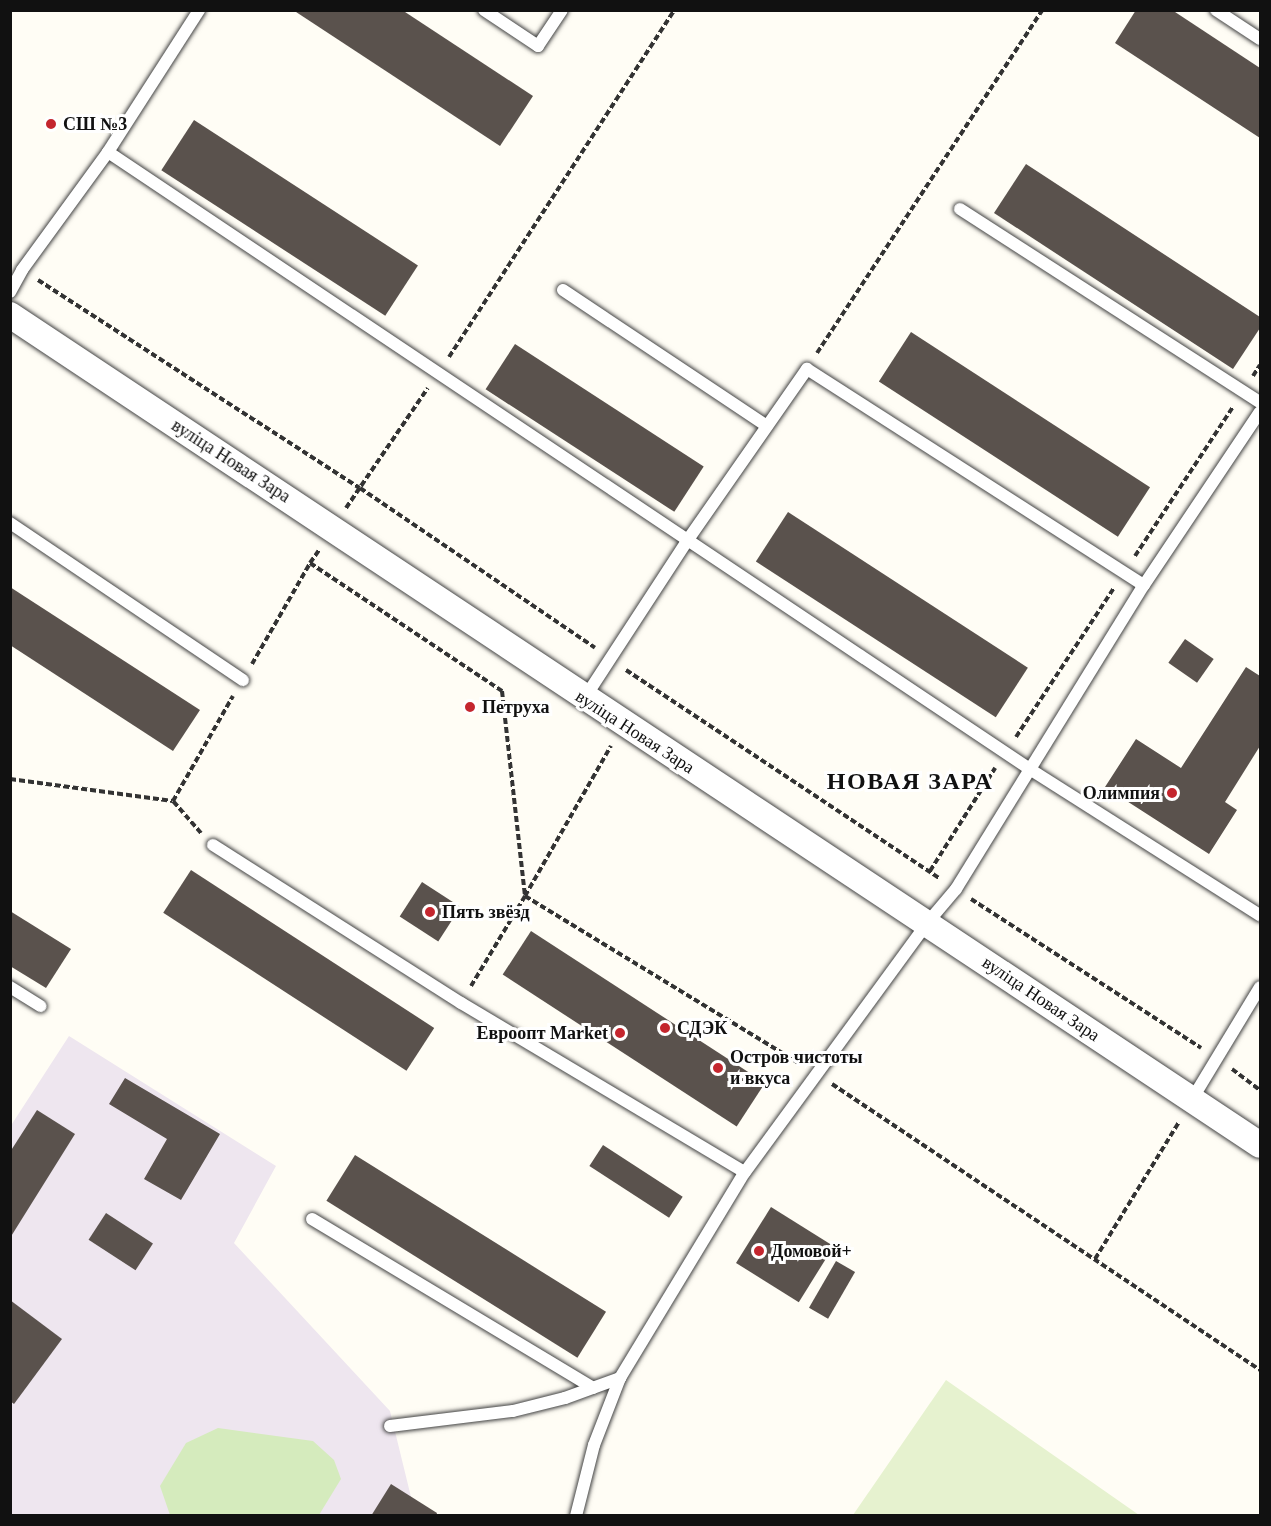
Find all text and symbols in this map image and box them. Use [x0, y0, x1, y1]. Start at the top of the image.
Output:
place label: СШ №3 [63, 113, 127, 135]
marker: СШ №3 [44, 117, 58, 131]
street label: вуліца Новая Зара [168, 415, 294, 507]
street label: вуліца Новая Зара [572, 686, 698, 778]
place label: Петруха [482, 696, 550, 718]
marker: Петруха [463, 700, 477, 714]
district label: НОВАЯ ЗАРА [827, 768, 993, 796]
place label: Олимпия [1083, 782, 1160, 804]
marker: Олимпия [1165, 786, 1179, 800]
place label: Пять звёзд [442, 901, 530, 923]
marker: Пять звёзд [423, 905, 437, 919]
street label: вуліца Новая Зара [978, 952, 1104, 1046]
place label: СДЭК [677, 1017, 727, 1039]
marker: СДЭК [658, 1021, 672, 1035]
place label: Евроопт Market [477, 1022, 608, 1044]
marker: Евроопт Market [613, 1026, 627, 1040]
place label: Остров чистоты и вкуса [730, 1047, 863, 1090]
marker: Остров чистоты и вкуса [711, 1061, 725, 1075]
place label: Домовой+ [771, 1240, 852, 1262]
marker: Домовой+ [752, 1244, 766, 1258]

